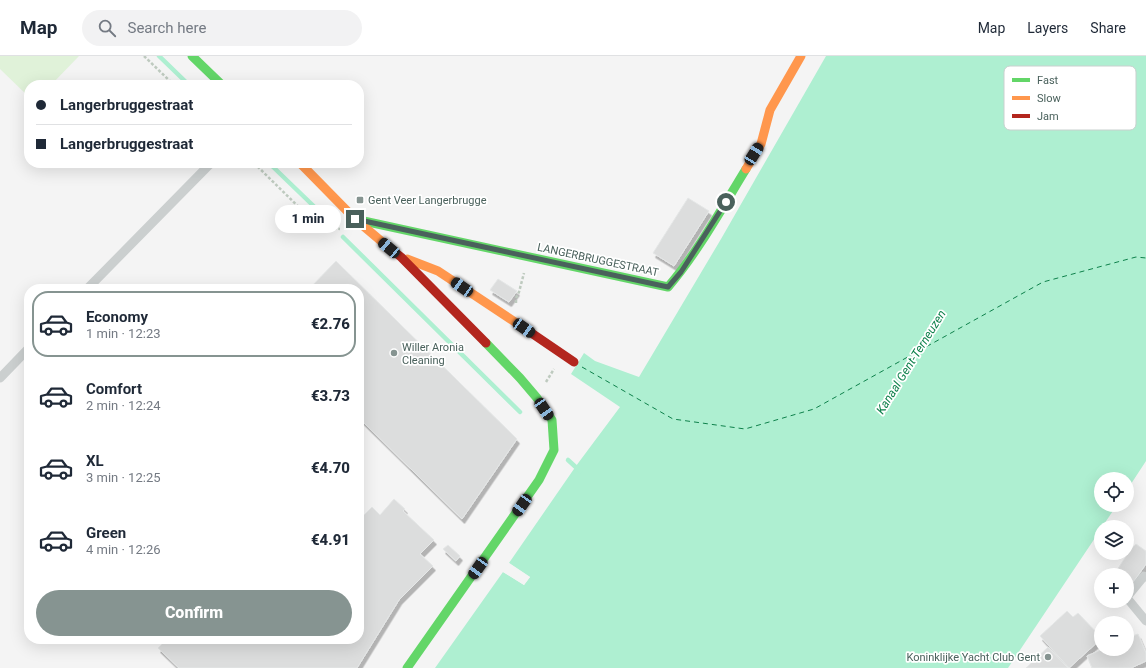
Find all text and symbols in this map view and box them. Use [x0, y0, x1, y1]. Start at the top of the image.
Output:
search box [82, 10, 362, 46]
text: Map [20, 16, 58, 39]
icon: search [96, 17, 118, 39]
text: Search here [128, 19, 206, 37]
text: Map [978, 20, 1005, 36]
text: Layers [1027, 20, 1068, 36]
text: Share [1090, 20, 1126, 36]
legend [1004, 66, 1136, 130]
text: Fast [1037, 74, 1059, 87]
text: Slow [1037, 92, 1061, 105]
text: Langerbruggestraat [60, 96, 193, 114]
text: Jam [1037, 110, 1059, 123]
text: Langerbruggestraat [60, 135, 193, 153]
car [743, 141, 765, 167]
route start [717, 193, 735, 211]
place label: Gent Veer Langerbrugge [368, 194, 487, 207]
marker: Gent Veer Langerbrugge [355, 195, 365, 205]
callout: 1 min [275, 205, 341, 233]
route end [346, 210, 364, 228]
text: 1 min [292, 211, 324, 226]
car [376, 236, 402, 260]
street label: LANGERBRUGGESTRAAT [536, 241, 660, 279]
car [449, 275, 475, 299]
icon: car [38, 306, 74, 342]
water label: Kanaal Gent-Terneuzen [873, 307, 949, 417]
text: Economy [86, 308, 148, 326]
text: €2.76 [311, 315, 350, 333]
car [511, 316, 537, 340]
text: 1 min · 12:23 [86, 326, 161, 341]
place label: Willer Aronia Cleaning [402, 341, 464, 367]
marker: Willer Aronia Cleaning [389, 348, 399, 358]
icon: car [38, 378, 74, 414]
text: Comfort [86, 380, 142, 398]
text: €3.73 [311, 387, 350, 405]
car [532, 396, 556, 422]
text: 2 min · 12:24 [86, 398, 161, 413]
icon: car [38, 450, 74, 486]
text: XL [86, 452, 104, 470]
text: €4.70 [311, 459, 350, 477]
text: 3 min · 12:25 [86, 470, 161, 485]
map controls [1094, 472, 1134, 656]
button: locate [1094, 472, 1134, 512]
car [510, 492, 534, 518]
button: layers [1094, 520, 1134, 560]
icon: car [38, 522, 74, 558]
text: Green [86, 524, 126, 542]
text: €4.91 [311, 531, 350, 549]
text: 4 min · 12:26 [86, 542, 161, 557]
car [466, 555, 490, 581]
button: + [1094, 568, 1134, 608]
button: Confirm [36, 590, 352, 636]
button: − [1094, 616, 1134, 656]
place label: Koninklijke Yacht Club Gent [906, 651, 1040, 664]
marker: Koninklijke Yacht Club Gent [1043, 652, 1053, 662]

